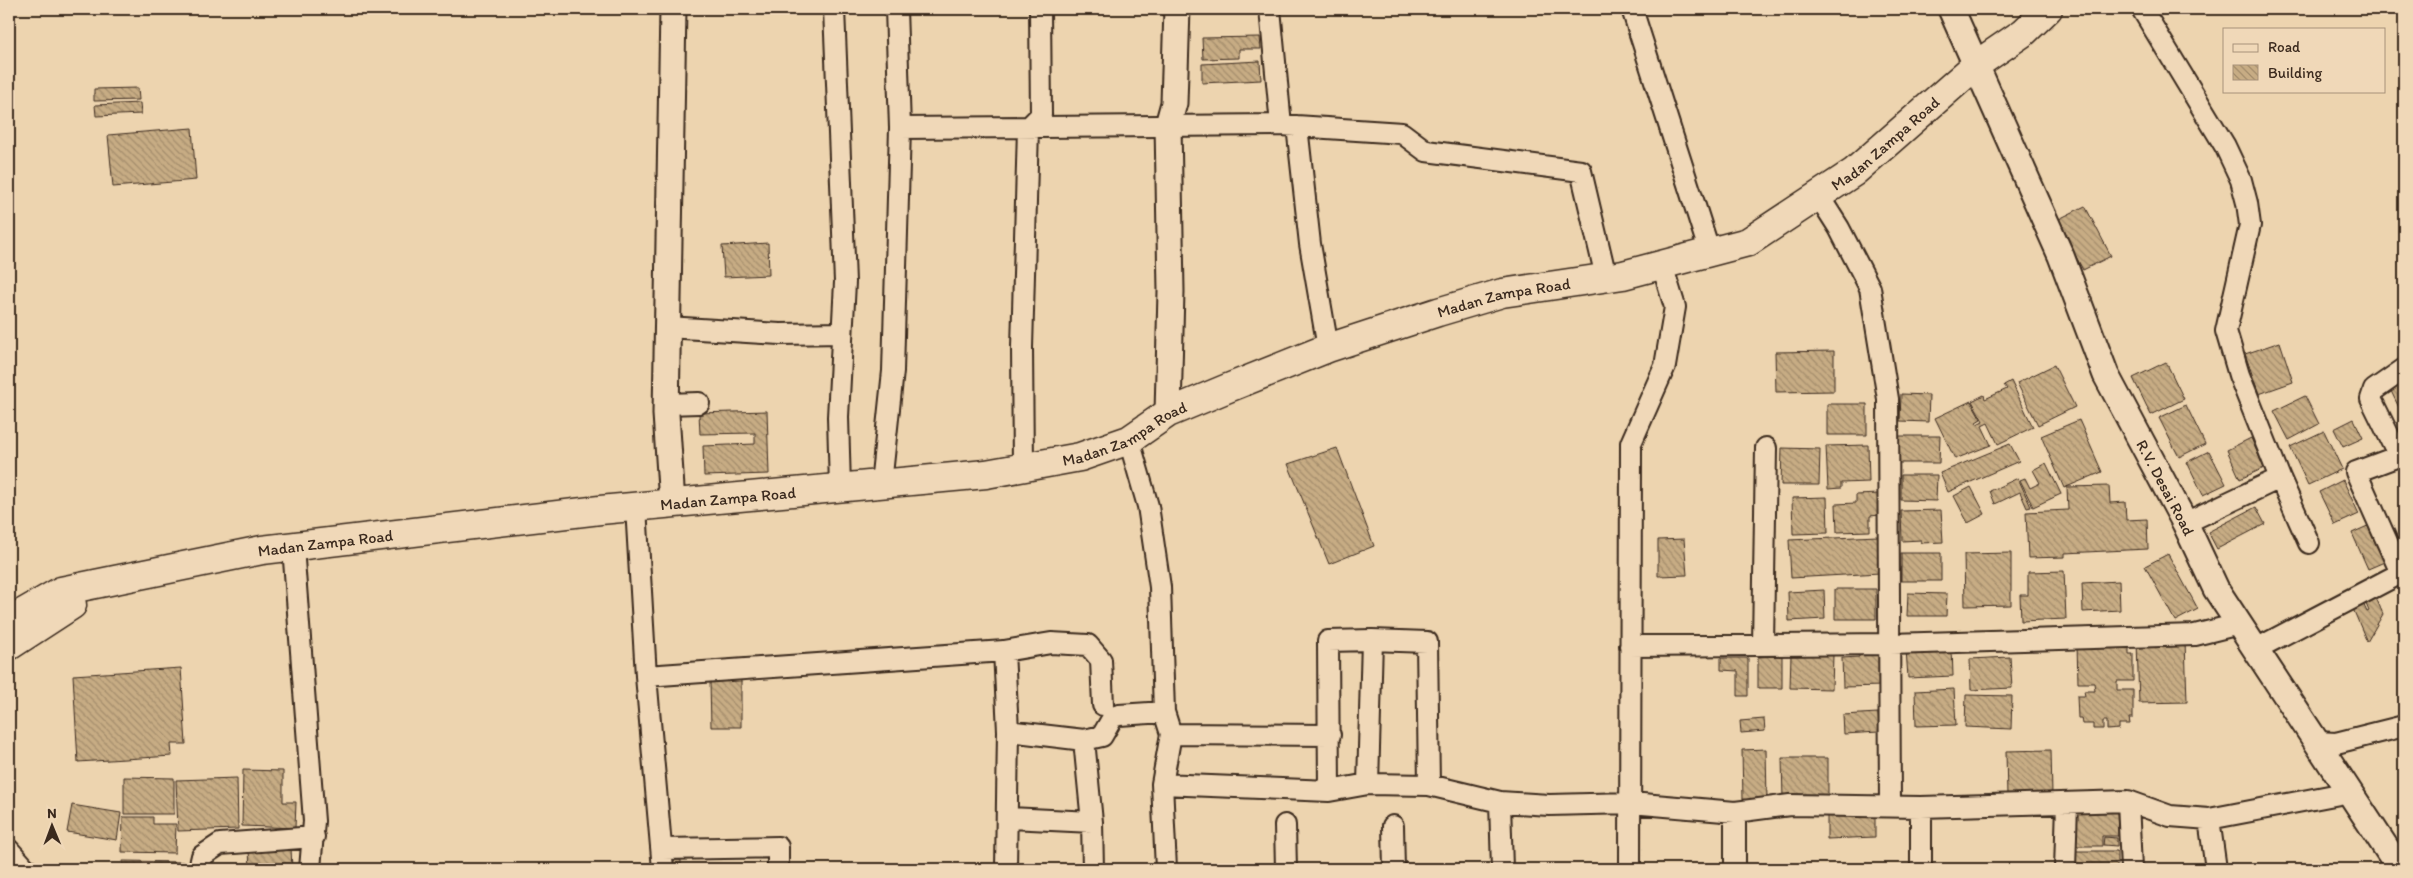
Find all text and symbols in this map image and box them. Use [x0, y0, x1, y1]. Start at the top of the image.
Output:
legend [2223, 28, 2386, 92]
text: Road [2268, 38, 2301, 56]
text: Building [2268, 64, 2322, 82]
street label: Madan Zampa Road [1827, 92, 1944, 195]
street label: Madan Zampa Road [1435, 274, 1572, 322]
street label: Madan Zampa Road [1061, 397, 1190, 470]
street label: R.V. Desai Road [2132, 436, 2199, 539]
street label: Madan Zampa Road [659, 483, 797, 514]
street label: Madan Zampa Road [257, 526, 395, 560]
north arrow [28, 800, 78, 850]
text: N [47, 805, 57, 822]

